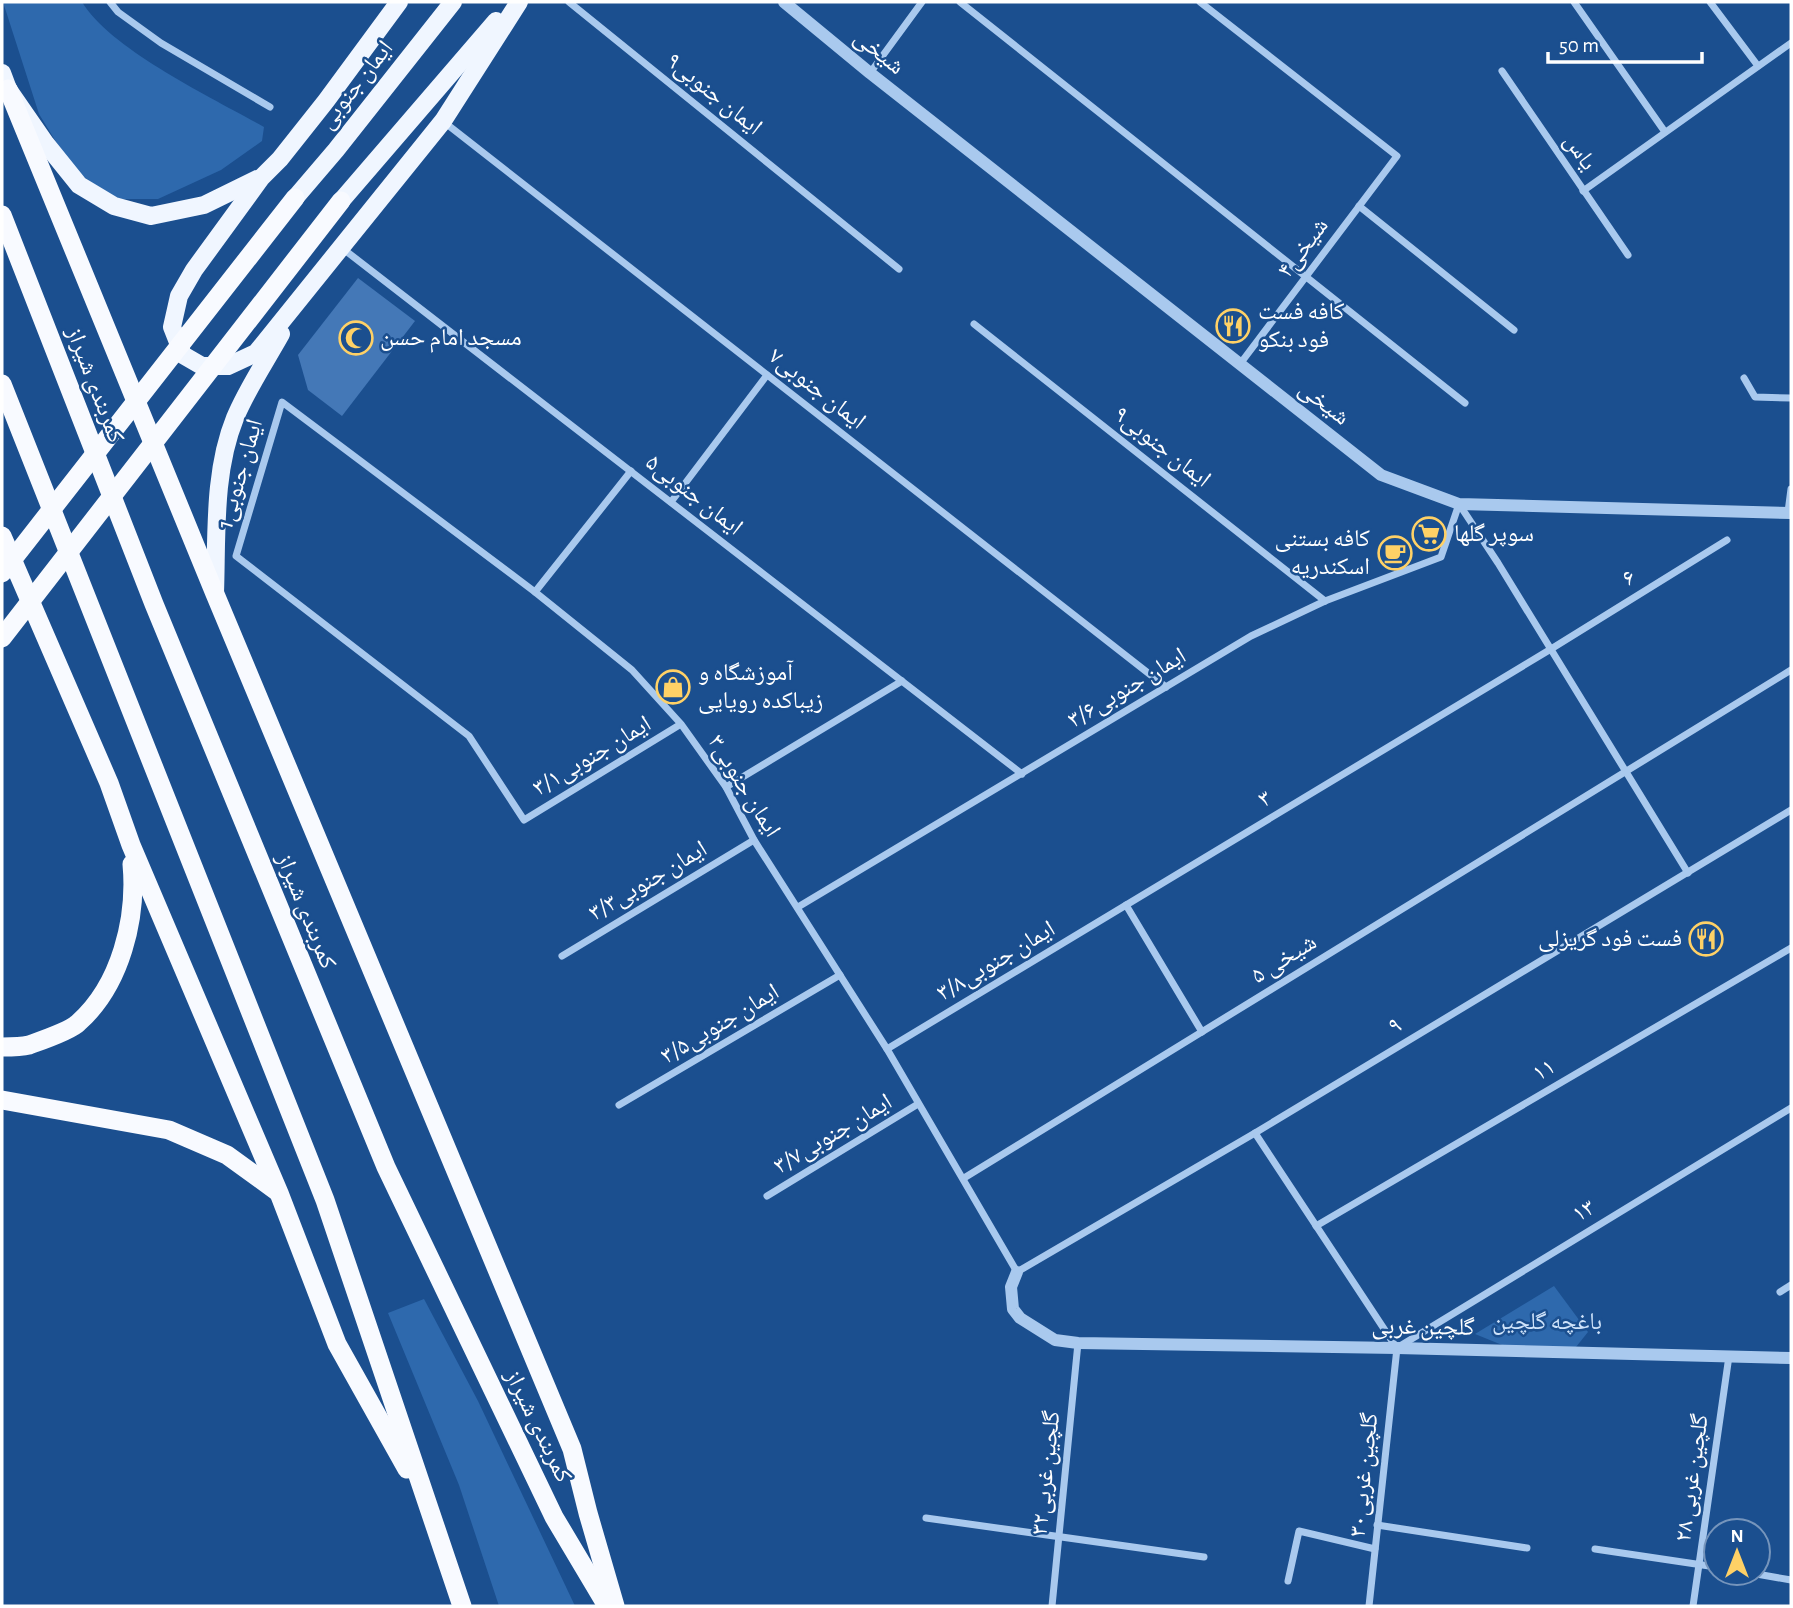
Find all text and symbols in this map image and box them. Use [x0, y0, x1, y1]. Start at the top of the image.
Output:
scale bar [1548, 21, 1702, 65]
street label: شیخی [849, 25, 909, 80]
text: 50 m [1559, 35, 1599, 56]
street label: ایمان جنوبی [314, 36, 398, 134]
street label: ایمان جنوبی۹ [661, 48, 766, 140]
street label: یاس [1558, 129, 1601, 175]
street label: شیخی۴ [1273, 214, 1334, 283]
place label: کافه فست فود بنکو [1258, 300, 1345, 353]
restaurant icon: کافه فست فود بنکو [1214, 307, 1252, 345]
mosque icon: مسجد امام حسن [337, 319, 375, 357]
street label: کمربندی شیراز [61, 323, 128, 447]
place label: مسجد امام حسن [380, 326, 522, 353]
street label: ایمان جنوبی۷ [764, 344, 870, 435]
street label: شیخی [1294, 376, 1354, 431]
street label: ایمان جنوبی۹ [1109, 402, 1215, 493]
street label: 1ایمان جنوبی [213, 416, 268, 532]
street label: ایمان جنوبی۵ [641, 450, 747, 541]
supermarket icon: سوپر گلها [1410, 515, 1448, 553]
place label: سوپر گلها [1454, 522, 1534, 547]
place label: کافه بستنی اسکندریه [1274, 527, 1370, 579]
cafe icon: کافه بستنی اسکندریه [1376, 534, 1414, 572]
street label: ۶ [1618, 565, 1640, 591]
street label: ایمان جنوبی۳/۶ [1064, 643, 1191, 733]
place label: آموزشگاه و زیباکده رویایی [698, 660, 823, 714]
shop icon: آموزشگاه و زیباکده رویایی [654, 668, 692, 706]
street label: ایمان جنوبی۳/۱ [529, 711, 656, 801]
street label: ایمان جنوبی۳ [702, 731, 785, 842]
street label: ۳ [1254, 786, 1276, 812]
street label: ایمان جنوبی۳/۳ [585, 836, 712, 926]
street label: کمربندی شیراز [271, 849, 340, 973]
street label: ایمان جنوبی۳/۸ [933, 916, 1060, 1006]
restaurant icon: فست فود گریزلی [1687, 920, 1725, 958]
place label: فست فود گریزلی [1538, 927, 1682, 952]
street label: شیخی ۵ [1247, 930, 1321, 989]
street label: ایمان جنوبی۳/۵ [657, 979, 784, 1069]
street label: ۹ [1384, 1013, 1406, 1039]
street label: ۱۱ [1529, 1054, 1559, 1086]
street label: ایمان جنوبی۳/۷ [770, 1089, 897, 1179]
street label: ۱۳ [1569, 1195, 1599, 1227]
park label: باغچه گلچین [1492, 1310, 1602, 1335]
street label: گلچین غربی [1371, 1314, 1475, 1341]
street label: کمربندی شیراز [499, 1365, 576, 1487]
street label: گلچین غربی۳۲ [1028, 1410, 1065, 1536]
street label: گلچین غربی۳۰ [1346, 1412, 1383, 1538]
street label: گلچین غربی ۲۸ [1671, 1412, 1714, 1544]
north arrow [1702, 1517, 1772, 1587]
text: N [1730, 1527, 1744, 1546]

